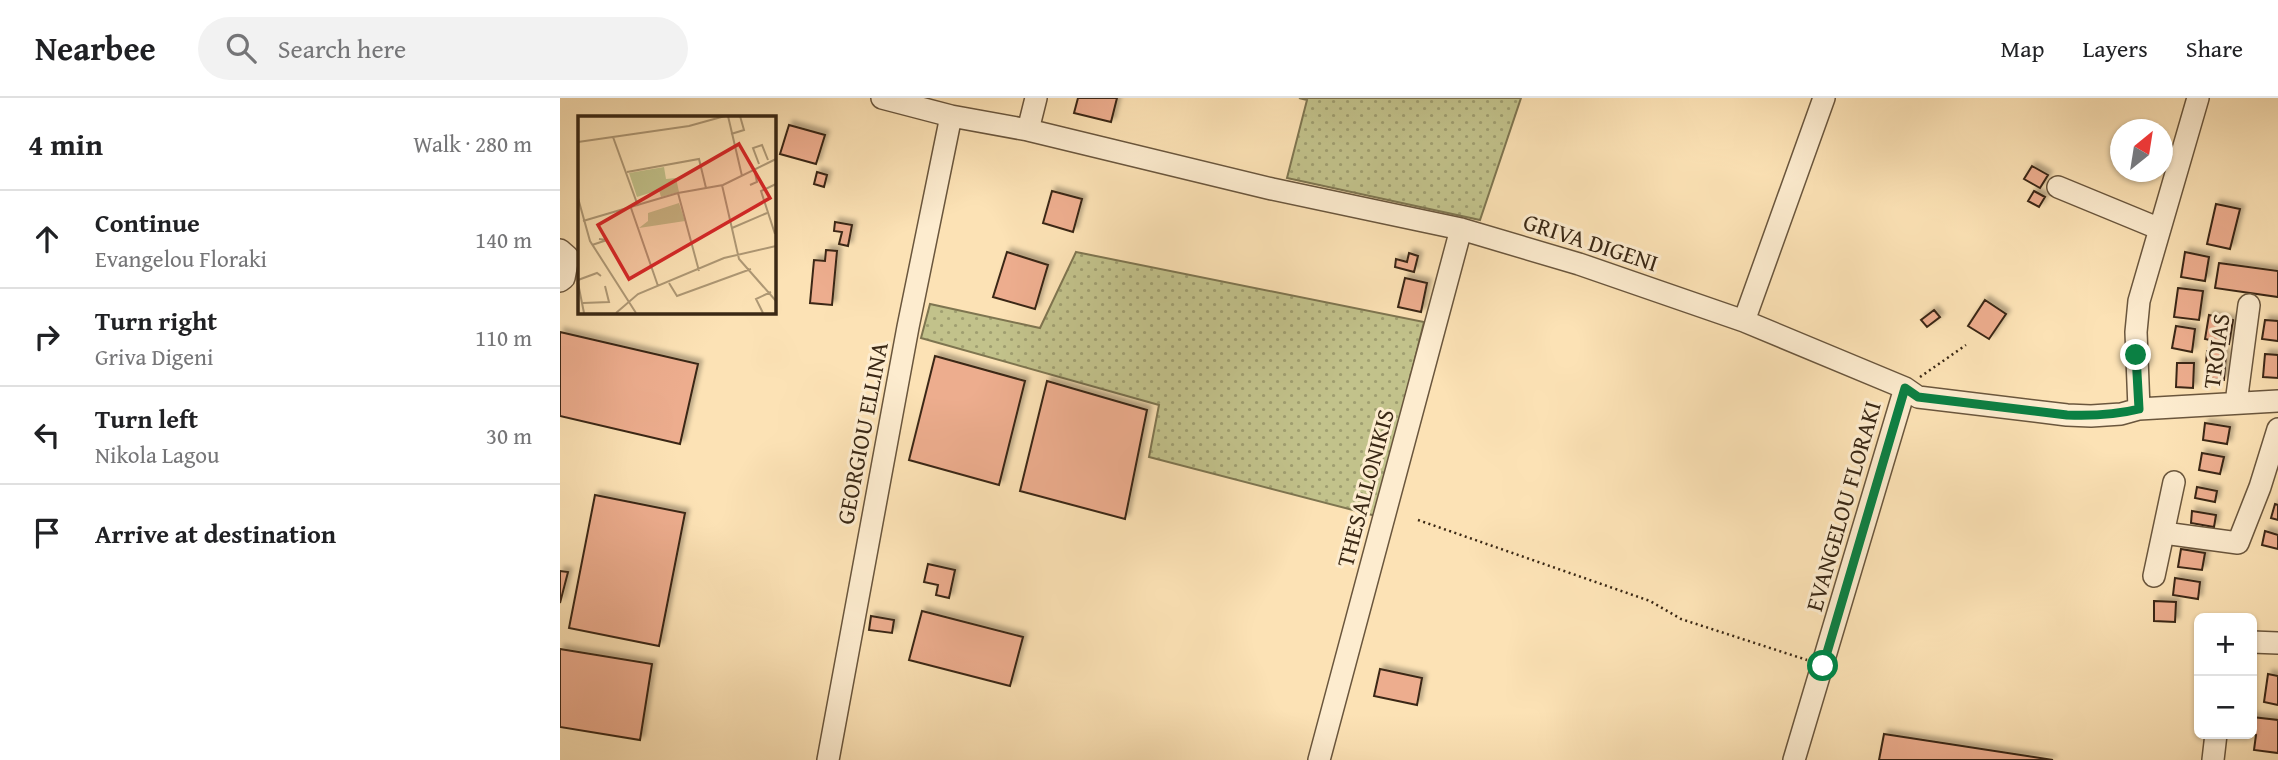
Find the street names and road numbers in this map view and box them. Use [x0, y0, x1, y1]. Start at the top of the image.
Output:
street label: GRIVA DIGENI [1519, 204, 1663, 280]
street label: TROIAS [2193, 311, 2239, 391]
street label: GEORGIOU ELLINA [827, 338, 897, 527]
street label: EVANGELOU FLORAKI [1796, 397, 1890, 615]
street label: THESALLONIKIS [1327, 405, 1403, 571]

